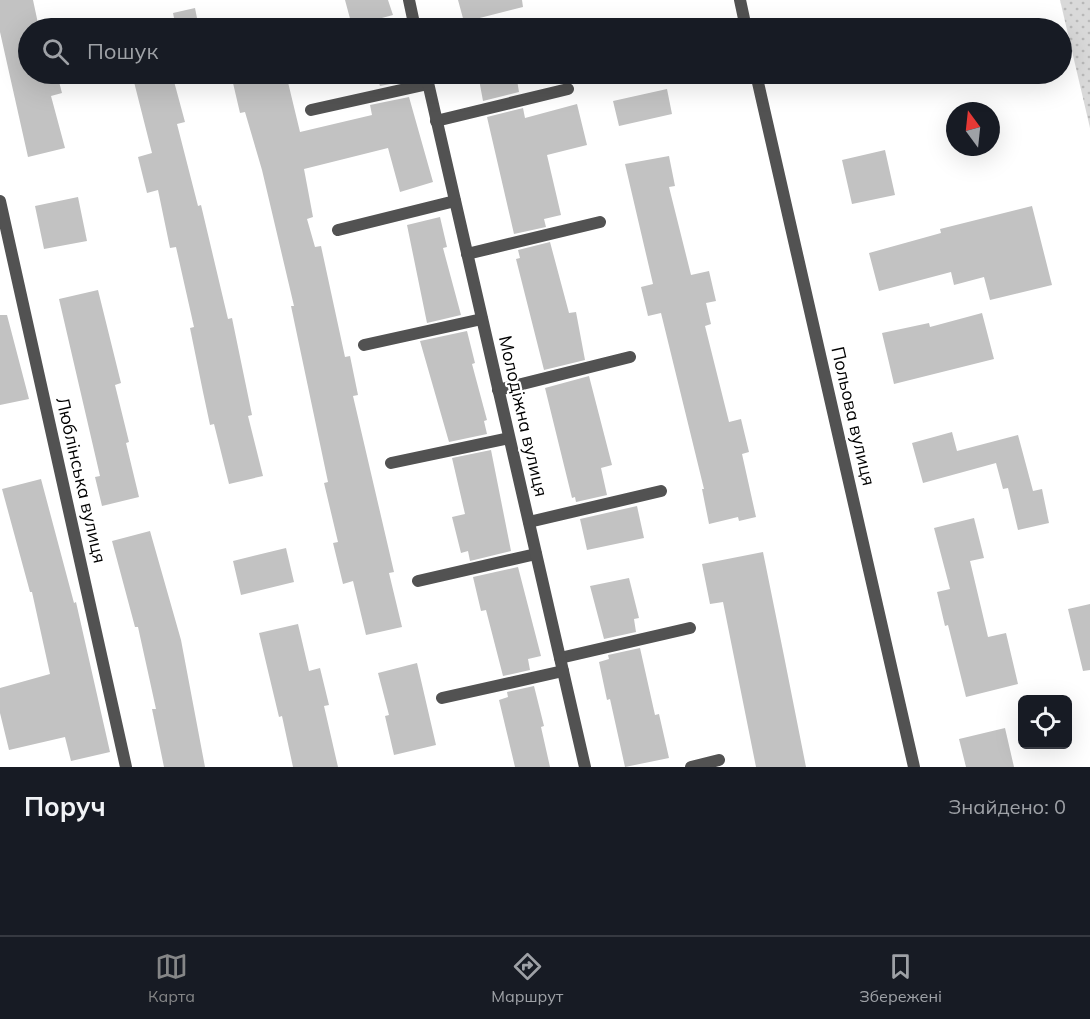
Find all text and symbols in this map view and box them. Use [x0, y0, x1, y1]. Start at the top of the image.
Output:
search box [18, 18, 1072, 84]
icon: search [39, 35, 72, 68]
text: Пошук [87, 37, 158, 65]
north arrow [946, 102, 1000, 156]
street label: Молодіжна вулиця [494, 333, 553, 499]
street label: Польова вулиця [826, 344, 881, 488]
street label: Люблінська вулиця [51, 395, 112, 565]
map controls [1018, 695, 1072, 749]
button: locate [1018, 695, 1072, 749]
text: Поруч [24, 790, 106, 823]
text: Знайдено: 0 [948, 794, 1066, 819]
tab: Карта [148, 950, 195, 1006]
tab: Маршрут [491, 950, 563, 1006]
tab: Збережені [859, 950, 942, 1006]

